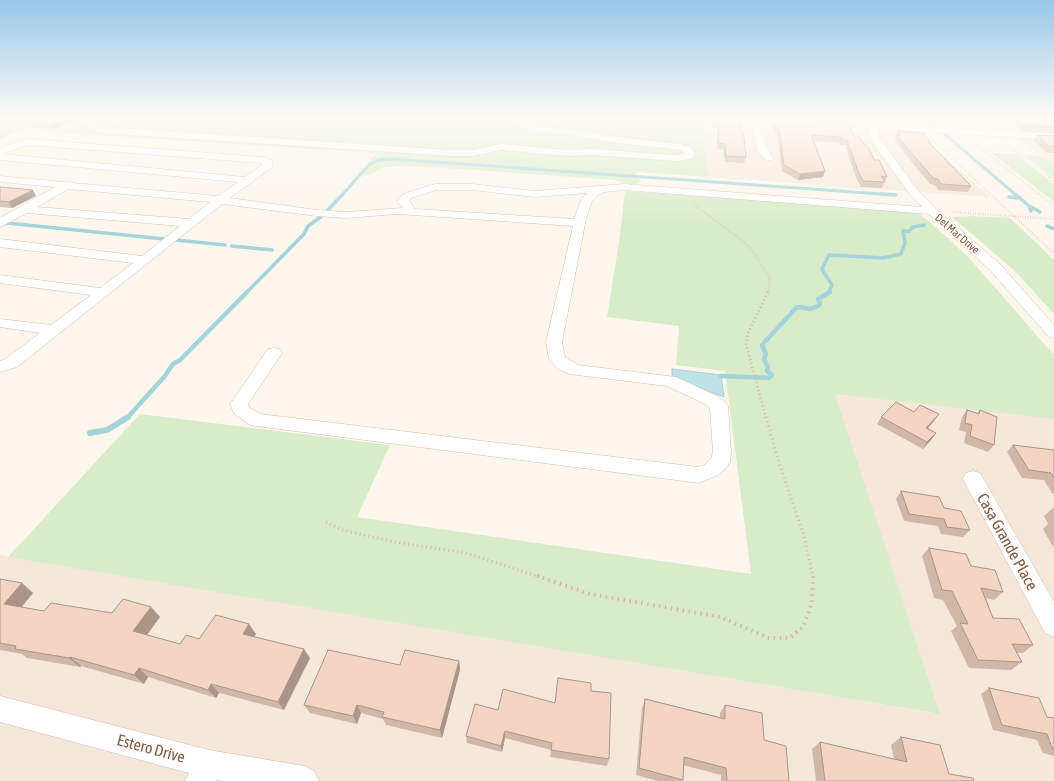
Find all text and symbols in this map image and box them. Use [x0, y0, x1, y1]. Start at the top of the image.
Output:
street label: Del Mar Drive [932, 211, 982, 257]
street label: Casa Grande Place [972, 490, 1042, 594]
street label: Estero Drive [115, 731, 187, 767]

